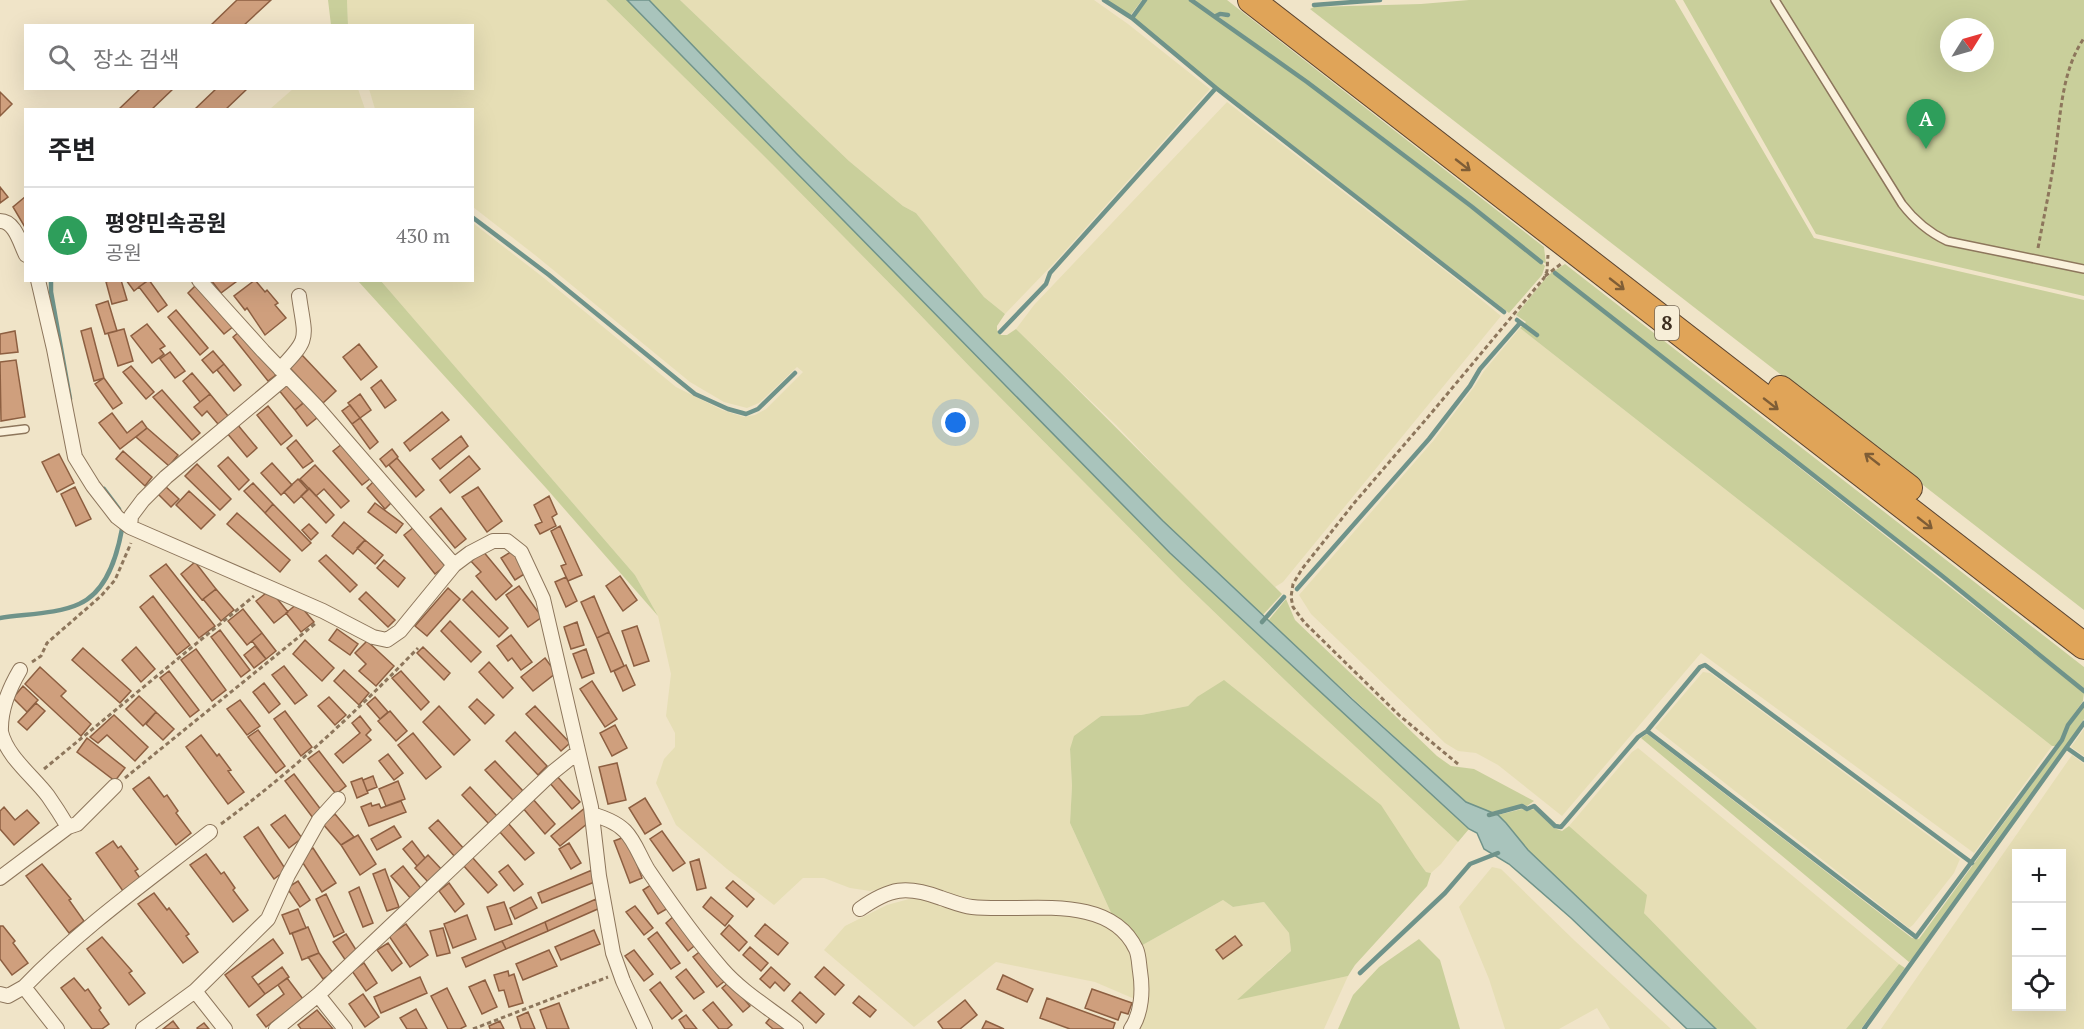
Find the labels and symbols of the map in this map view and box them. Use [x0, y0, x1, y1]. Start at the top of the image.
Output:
north arrow [1940, 18, 1994, 72]
pin: A [1906, 100, 1946, 149]
one-way arrow [1455, 158, 1471, 171]
one-way arrow [1609, 278, 1625, 290]
road number: 8 [1655, 306, 1679, 340]
one-way arrow [1763, 397, 1779, 410]
your location [941, 408, 970, 437]
one-way arrow [1865, 453, 1881, 466]
one-way arrow [1917, 517, 1933, 529]

